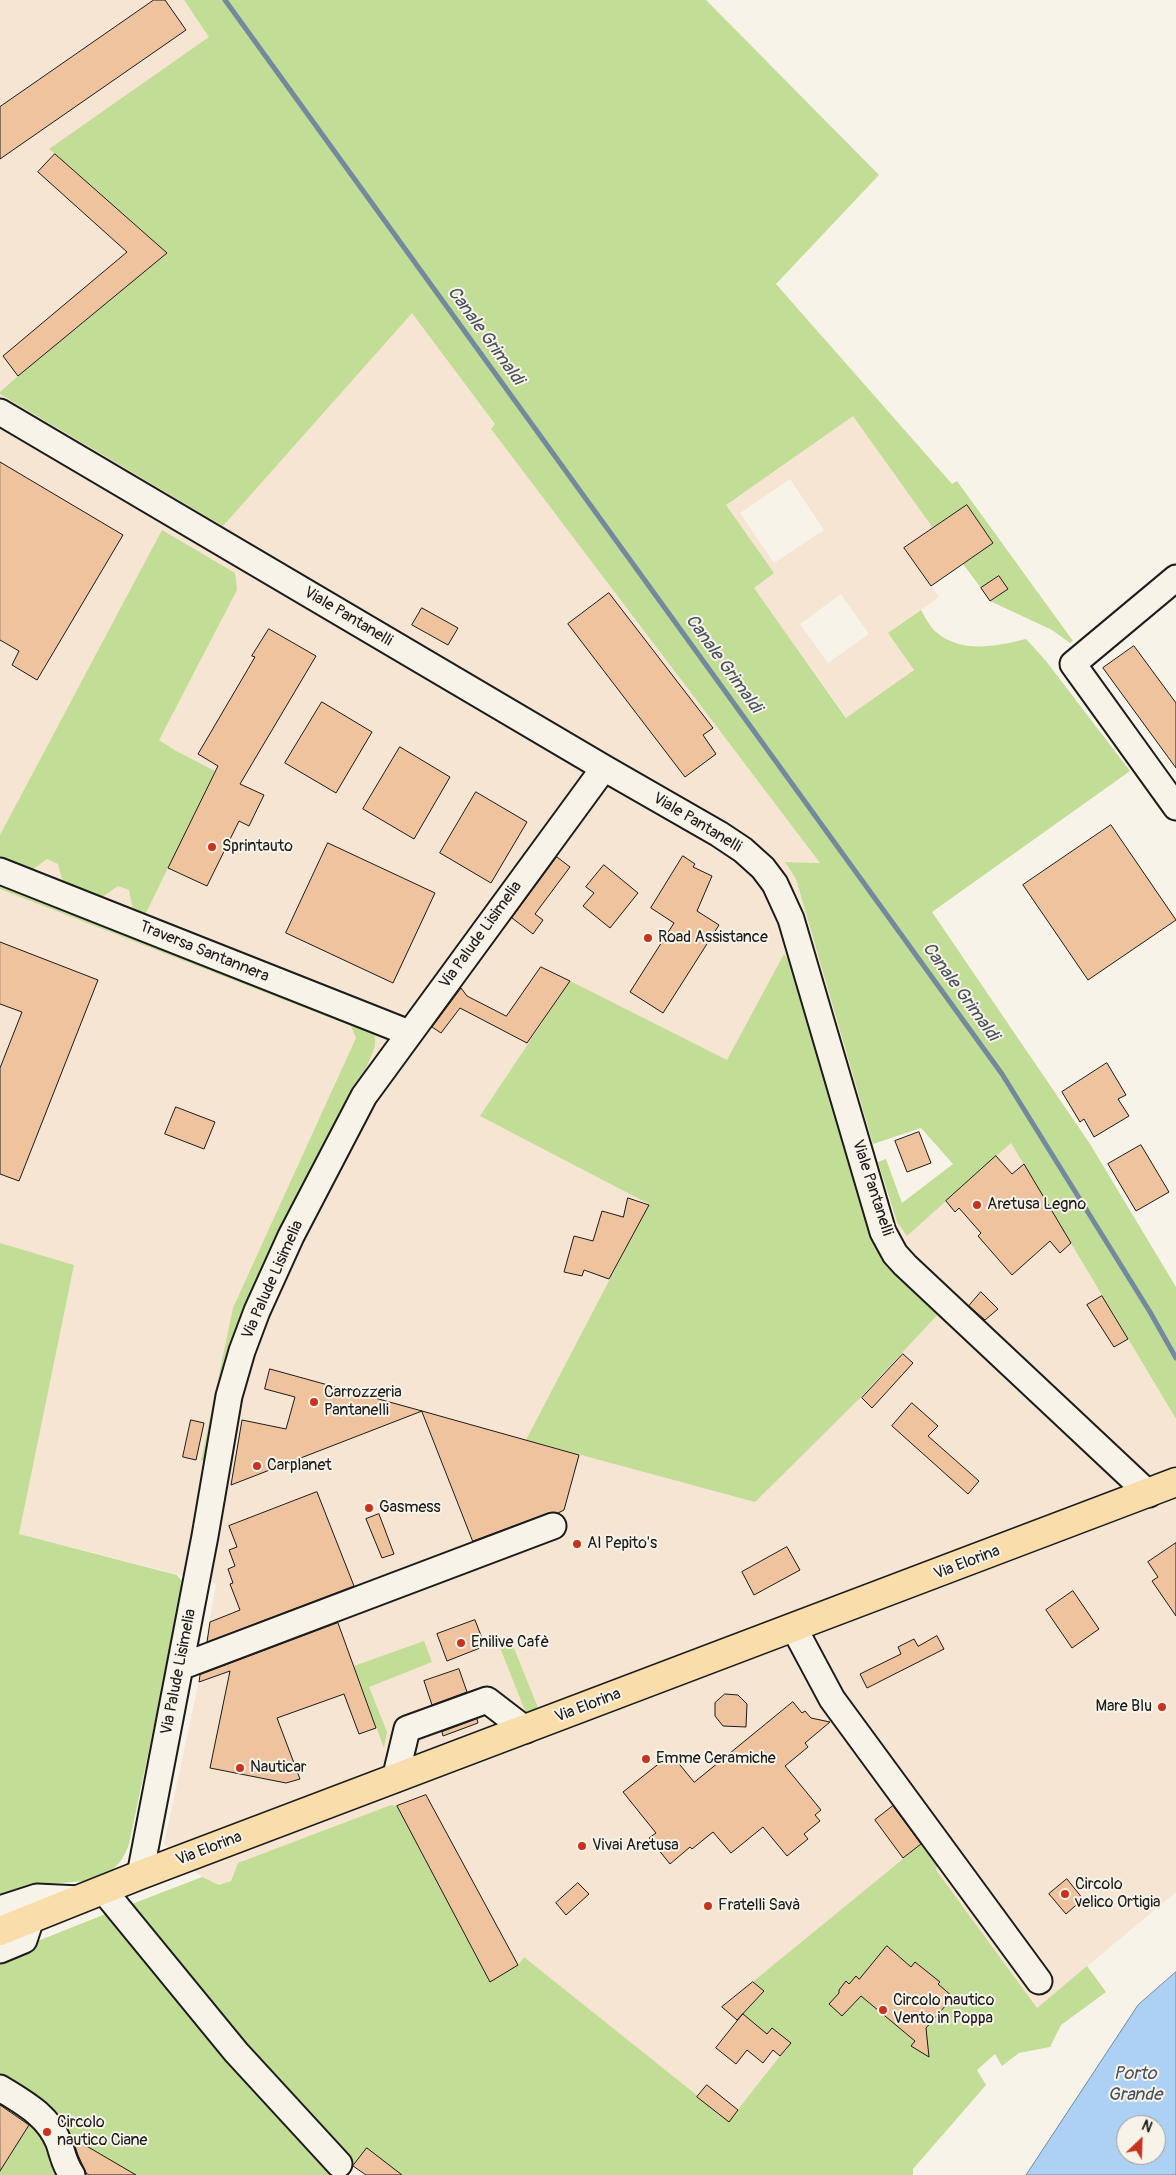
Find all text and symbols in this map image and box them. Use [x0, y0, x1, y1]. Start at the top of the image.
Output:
water label: Canale Grimaldi [442, 283, 528, 389]
street label: Viale Pantanelli [300, 583, 396, 651]
water label: Canale Grimaldi [680, 611, 766, 717]
street label: Viale Pantanelli [649, 789, 745, 857]
place label: Sprintauto [222, 837, 293, 857]
marker: Sprintauto [206, 841, 218, 853]
street label: Via Palude Lisimelia [436, 878, 526, 992]
street label: Traversa Santannera [136, 917, 272, 987]
place label: Road Assistance [658, 928, 768, 948]
marker: Road Assistance [642, 932, 654, 944]
water label: Canale Grimaldi [917, 939, 1003, 1045]
street label: Viale Pantanelli [847, 1138, 897, 1238]
place label: Aretusa Legno [987, 1195, 1086, 1215]
marker: Aretusa Legno [971, 1199, 983, 1211]
street label: Via Palude Lisimelia [238, 1218, 308, 1342]
place label: Carrozzeria Pantanelli [324, 1383, 402, 1421]
marker: Carrozzeria Pantanelli [308, 1396, 320, 1408]
place label: Carplanet [267, 1456, 332, 1476]
marker: Carplanet [251, 1460, 263, 1472]
place label: Gasmess [379, 1498, 441, 1518]
marker: Gasmess [363, 1502, 375, 1514]
place label: Al Pepito's [587, 1534, 657, 1554]
marker: Al Pepito's [571, 1538, 583, 1550]
street label: Via Elorina [931, 1542, 1003, 1584]
street label: Via Palude Lisimelia [157, 1607, 201, 1737]
place label: Enilive Cafè [471, 1633, 549, 1653]
marker: Enilive Cafè [455, 1637, 467, 1649]
street label: Via Elorina [552, 1685, 624, 1727]
place label: Mare Blu [1095, 1697, 1152, 1717]
marker: Mare Blu [1156, 1701, 1168, 1713]
place label: Emme Ceramiche [656, 1749, 776, 1769]
marker: Emme Ceramiche [640, 1753, 652, 1765]
place label: Nauticar [250, 1758, 307, 1778]
marker: Nauticar [234, 1762, 246, 1774]
street label: Via Elorina [173, 1828, 245, 1870]
place label: Vivai Aretusa [592, 1836, 679, 1856]
marker: Vivai Aretusa [576, 1840, 588, 1852]
place label: Circolo velico Ortigia [1075, 1875, 1160, 1913]
marker: Circolo velico Ortigia [1059, 1888, 1071, 1900]
place label: Fratelli Savà [718, 1896, 800, 1916]
marker: Fratelli Savà [702, 1900, 714, 1912]
place label: Circolo nautico Vento in Poppa [893, 1991, 994, 2029]
marker: Circolo nautico Vento in Poppa [877, 2004, 889, 2016]
water label: Porto Grande [1108, 2063, 1162, 2106]
place label: Circolo nautico Ciane [57, 2113, 147, 2151]
north arrow [1116, 2115, 1166, 2165]
text: N [1139, 2117, 1155, 2136]
marker: Circolo nautico Ciane [41, 2126, 53, 2138]

